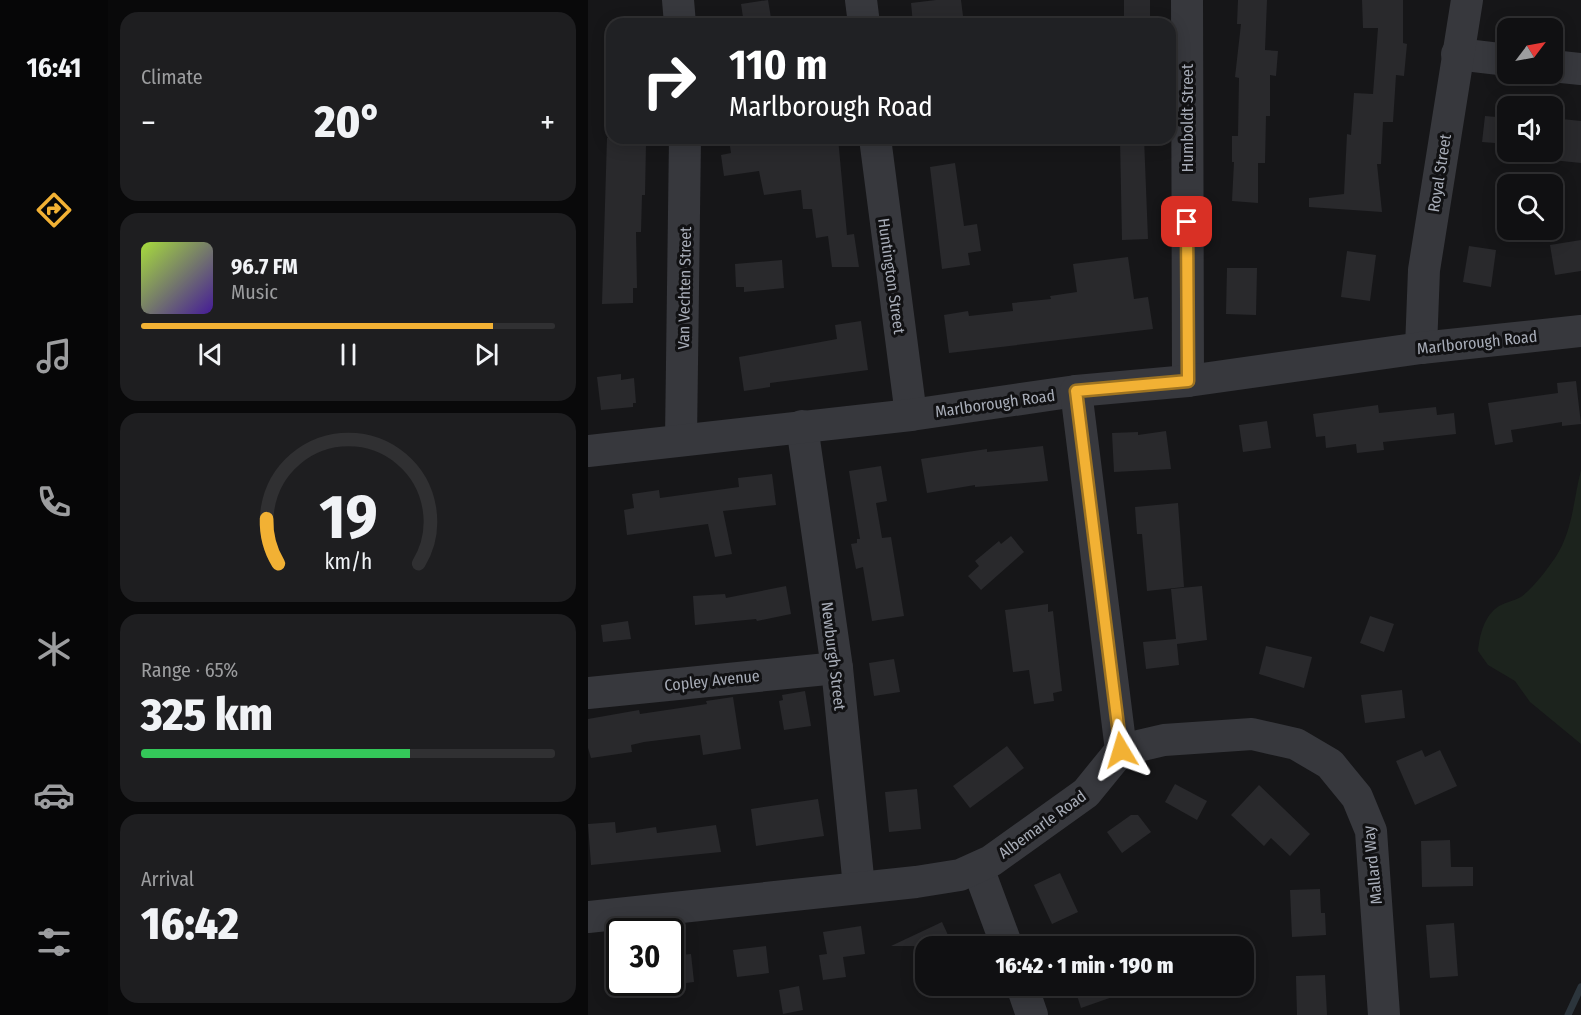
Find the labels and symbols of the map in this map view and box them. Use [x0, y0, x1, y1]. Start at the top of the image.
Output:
north arrow [1497, 18, 1563, 84]
street label: Humboldt Street [1178, 63, 1197, 172]
street label: Royal Street [1424, 132, 1455, 213]
pin [1161, 196, 1212, 247]
street label: Huntington Street [874, 217, 909, 336]
street label: Van Vechten Street [674, 226, 695, 350]
street label: Marlborough Road [1416, 327, 1538, 358]
street label: Marlborough Road [934, 386, 1056, 421]
street label: Newburgh Street [817, 601, 850, 712]
street label: Copley Avenue [663, 666, 761, 695]
position arrow [1089, 718, 1153, 782]
street label: Albemarle Road [995, 786, 1090, 863]
street label: Mallard Way [1359, 824, 1386, 905]
speed limit sign: 30 [606, 918, 684, 996]

